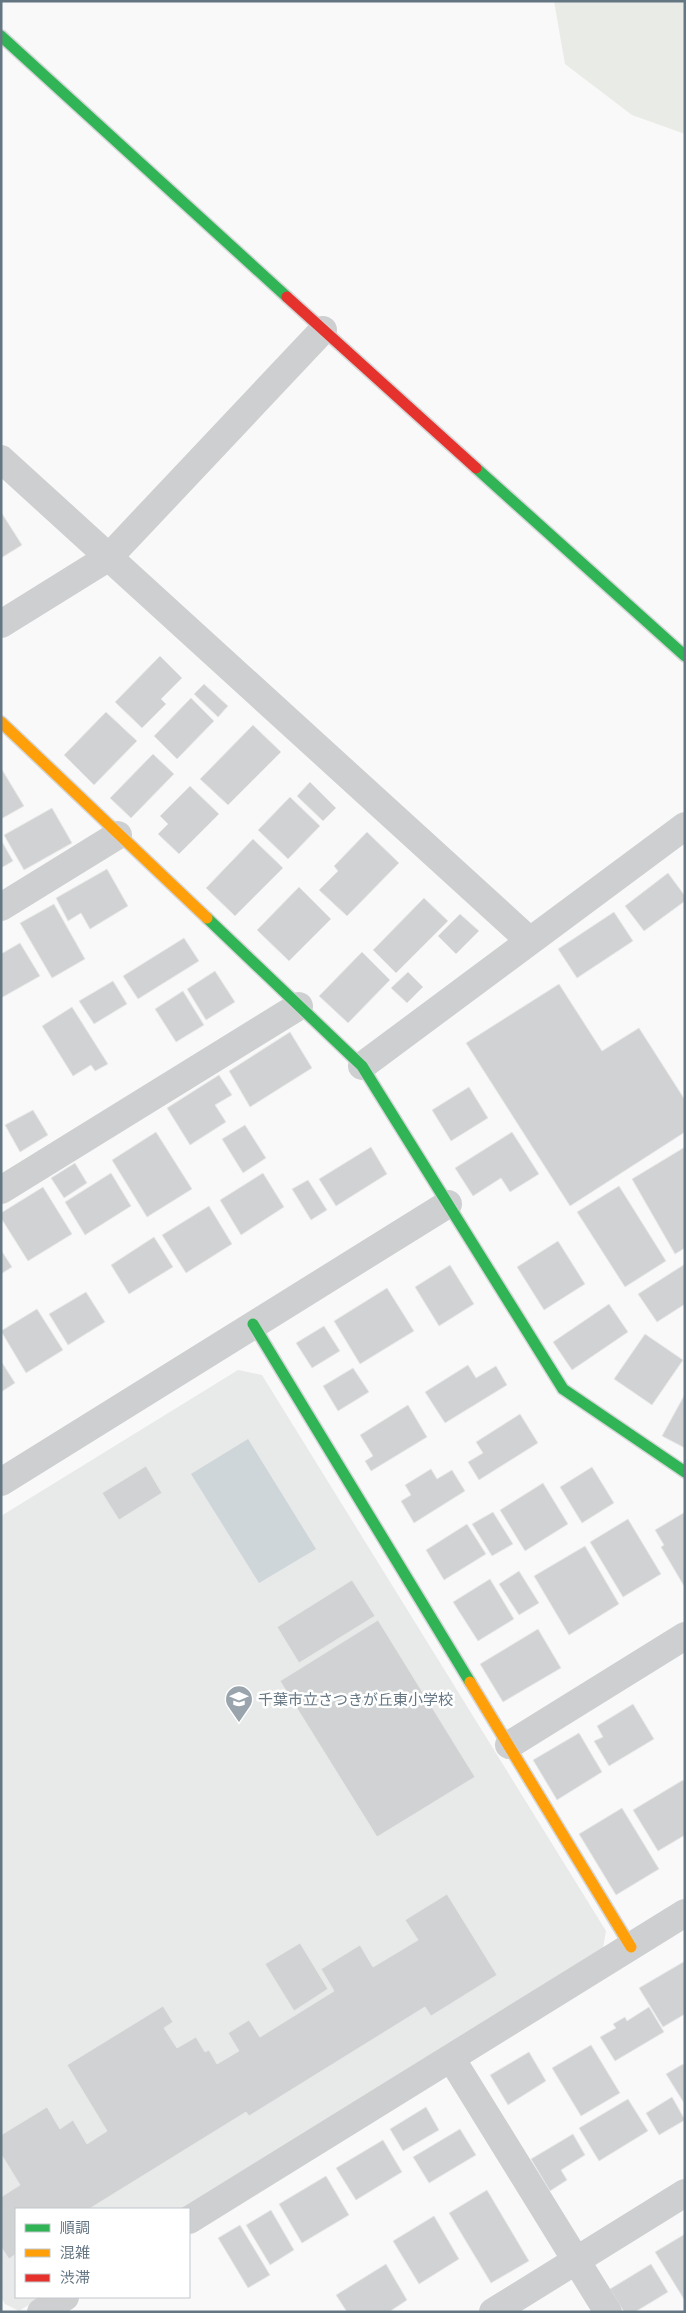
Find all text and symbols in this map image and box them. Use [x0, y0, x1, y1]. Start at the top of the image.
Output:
school or university icon: 千葉市立さつきが丘東小学校 [224, 1684, 254, 1723]
place label: 千葉市立さつきが丘東小学校 [258, 1689, 453, 1709]
legend [15, 2208, 190, 2298]
text: 順調 [60, 2217, 90, 2237]
text: 混雑 [60, 2242, 90, 2262]
text: 渋滞 [60, 2267, 90, 2287]

